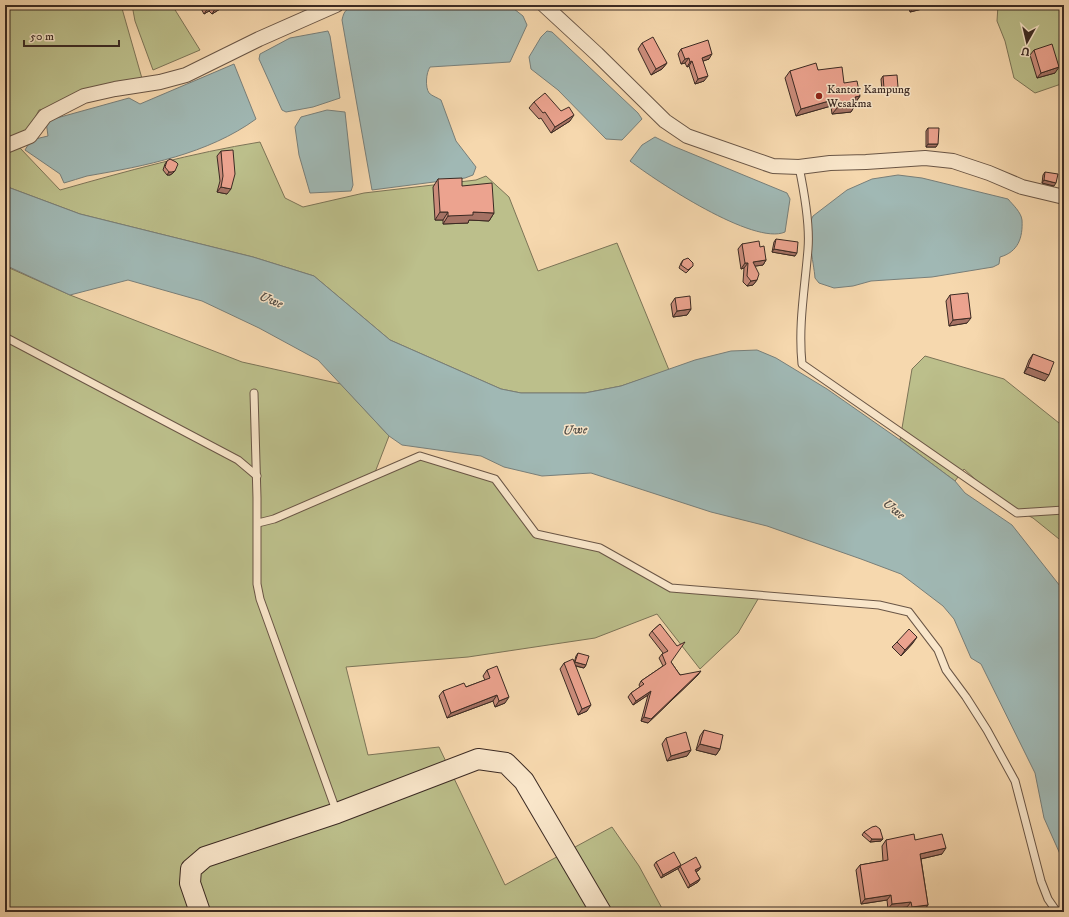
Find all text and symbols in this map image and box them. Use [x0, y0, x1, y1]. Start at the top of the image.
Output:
scale bar [24, 22, 119, 48]
north arrow [1007, 22, 1047, 62]
text: 50 m [30, 29, 54, 44]
text: U [1020, 43, 1031, 58]
place label: Kantor Kampung Wesakma [826, 82, 910, 111]
marker: Kantor Kampung Wesakma [814, 91, 824, 101]
water label: Uwe [257, 288, 286, 312]
water label: Uwe [562, 421, 588, 439]
water label: Uwe [880, 495, 909, 523]

